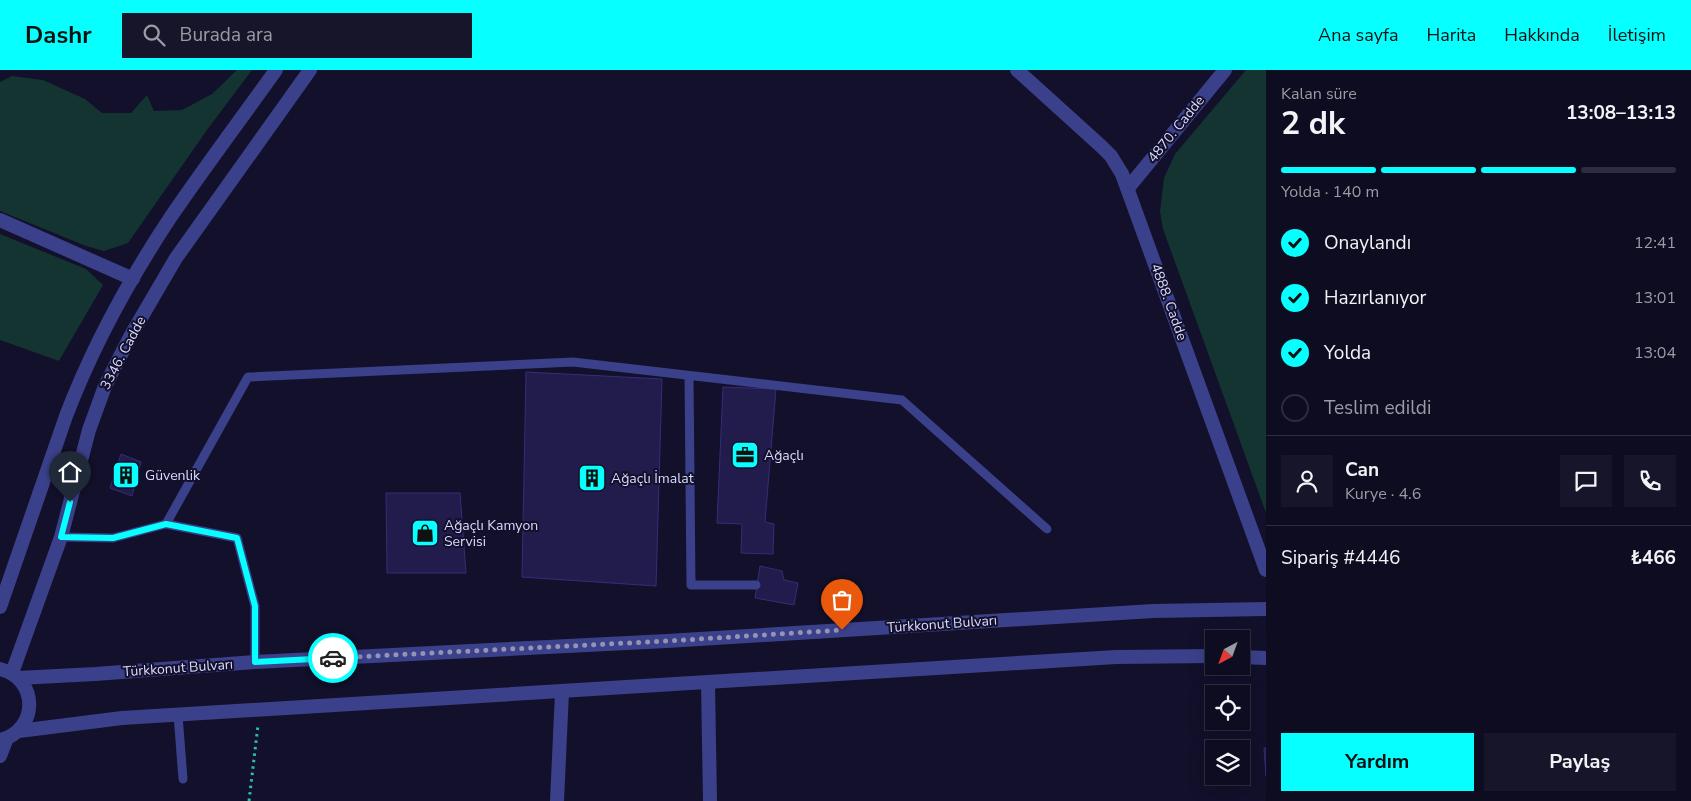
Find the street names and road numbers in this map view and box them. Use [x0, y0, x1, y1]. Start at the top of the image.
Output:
street label: 4870. Cadde [1143, 92, 1209, 166]
street label: 4888. Cadde [1146, 261, 1192, 343]
street label: 3346. Cadde [96, 313, 150, 393]
street label: Türkkonut Bulvarı [886, 611, 998, 637]
street label: Türkkonut Bulvarı [122, 655, 234, 681]

